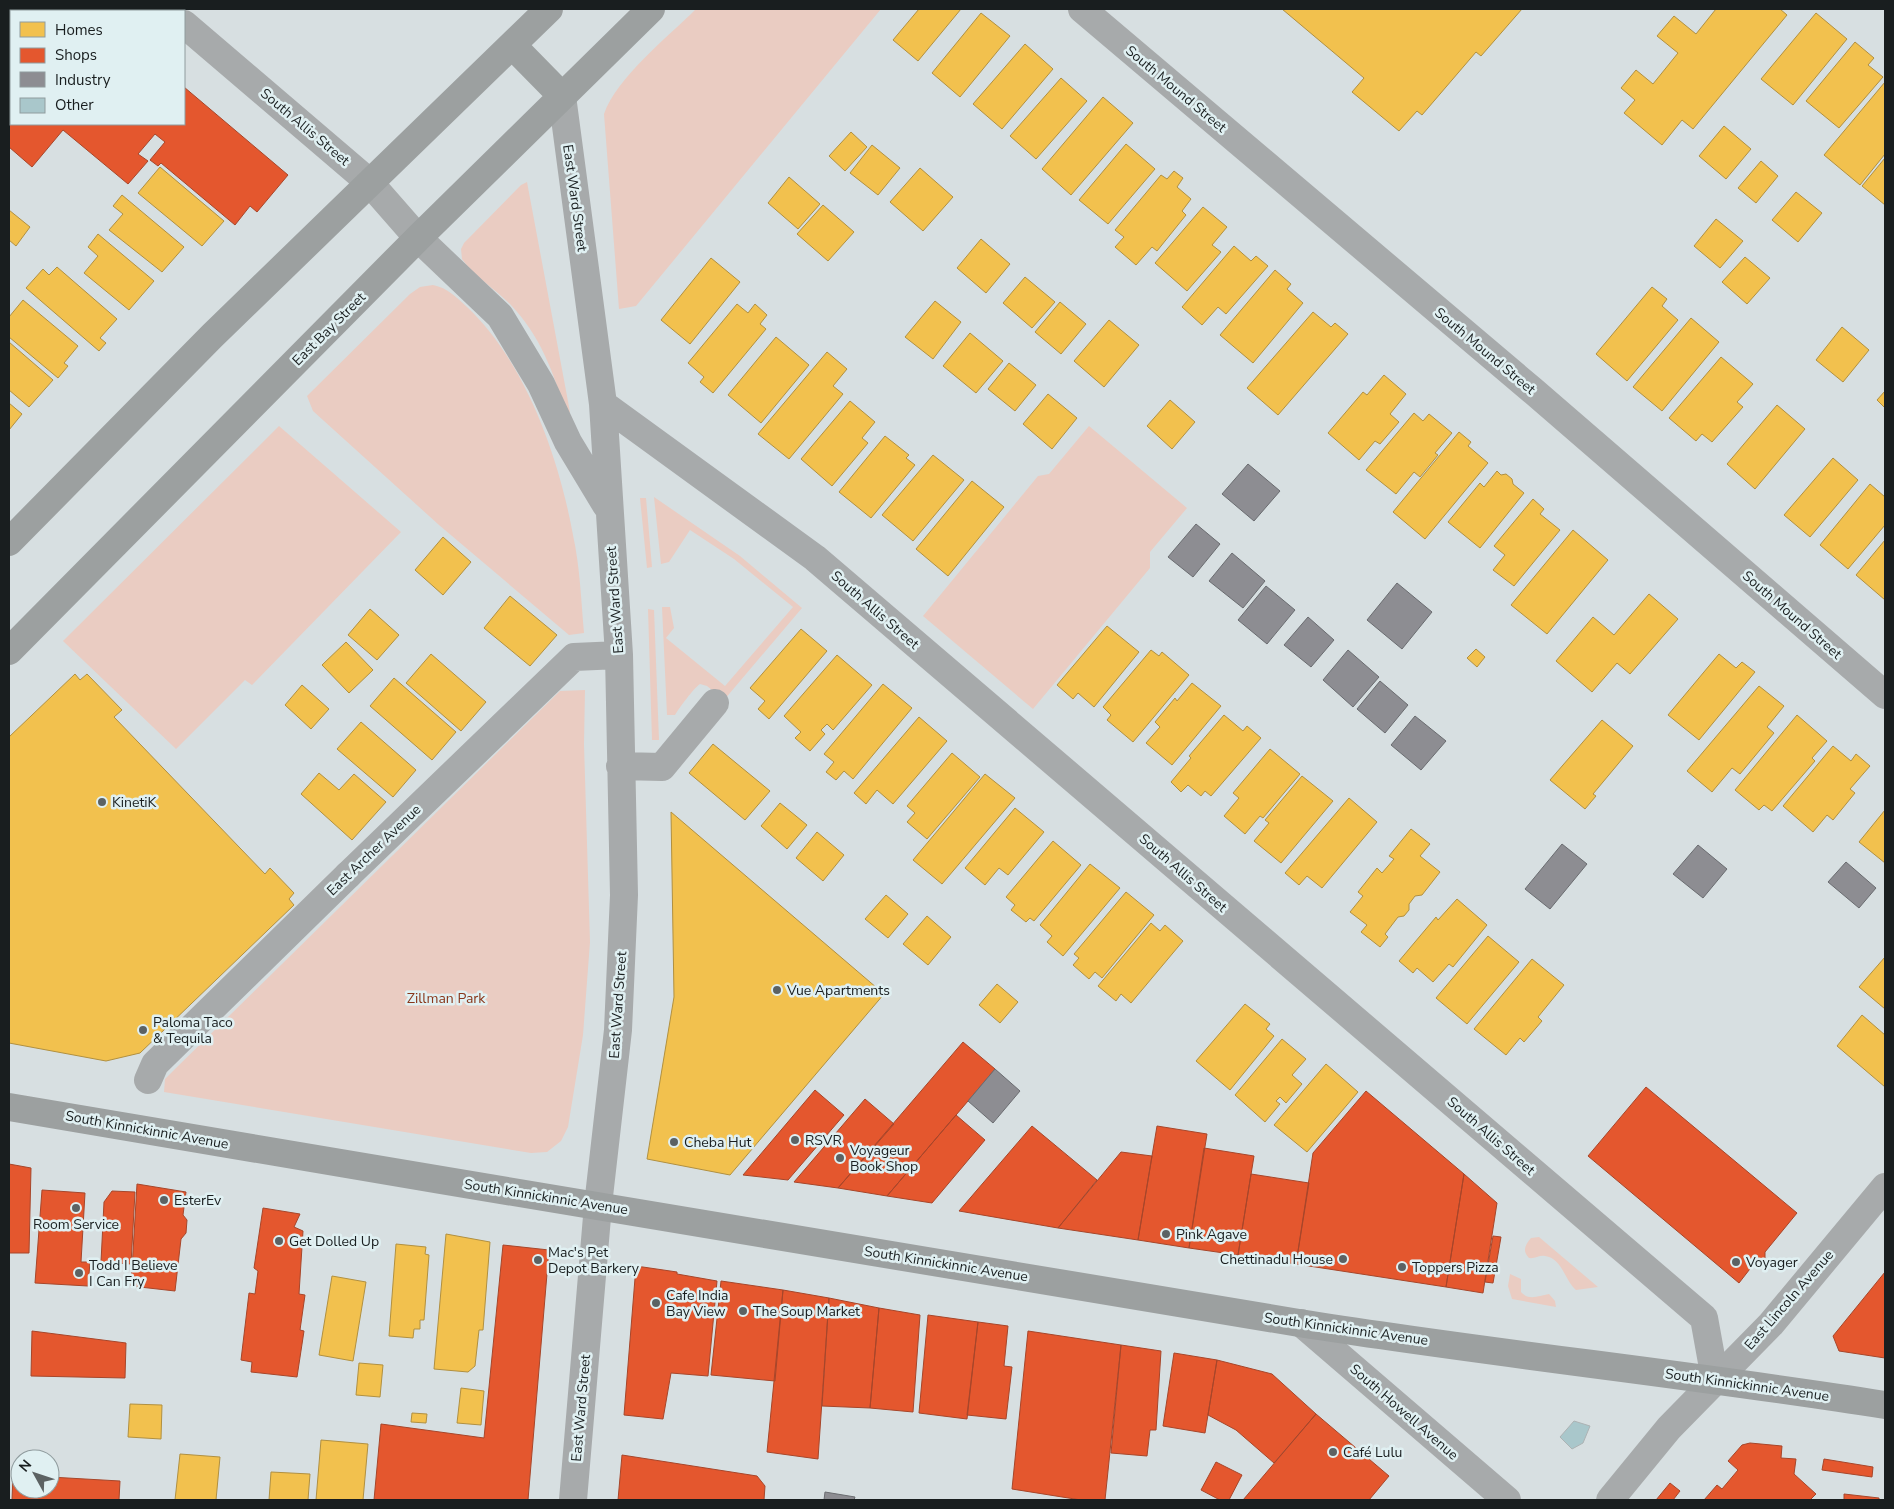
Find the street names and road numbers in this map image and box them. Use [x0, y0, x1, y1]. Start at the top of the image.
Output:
street label: South Mound Street [1122, 41, 1231, 137]
street label: South Allis Street [256, 84, 354, 170]
street label: East Ward Street [558, 143, 592, 253]
street label: East Bay Street [288, 288, 370, 370]
street label: South Mound Street [1431, 303, 1540, 399]
street label: East Ward Street [602, 546, 628, 654]
street label: South Allis Street [827, 566, 923, 654]
street label: South Mound Street [1738, 566, 1846, 664]
street label: East Archer Avenue [323, 800, 425, 900]
street label: South Allis Street [1135, 829, 1231, 917]
street label: East Ward Street [605, 951, 631, 1059]
street label: South Allis Street [1443, 1092, 1539, 1180]
street label: South Kinnickinnic Avenue [64, 1106, 230, 1154]
street label: South Kinnickinnic Avenue [463, 1175, 629, 1219]
street label: South Kinnickinnic Avenue [863, 1242, 1029, 1286]
street label: East Lincoln Avenue [1740, 1246, 1838, 1354]
street label: South Kinnickinnic Avenue [1263, 1308, 1429, 1350]
street label: East Ward Street [567, 1354, 595, 1462]
street label: South Howell Avenue [1346, 1360, 1462, 1464]
street label: South Kinnickinnic Avenue [1664, 1364, 1830, 1406]

